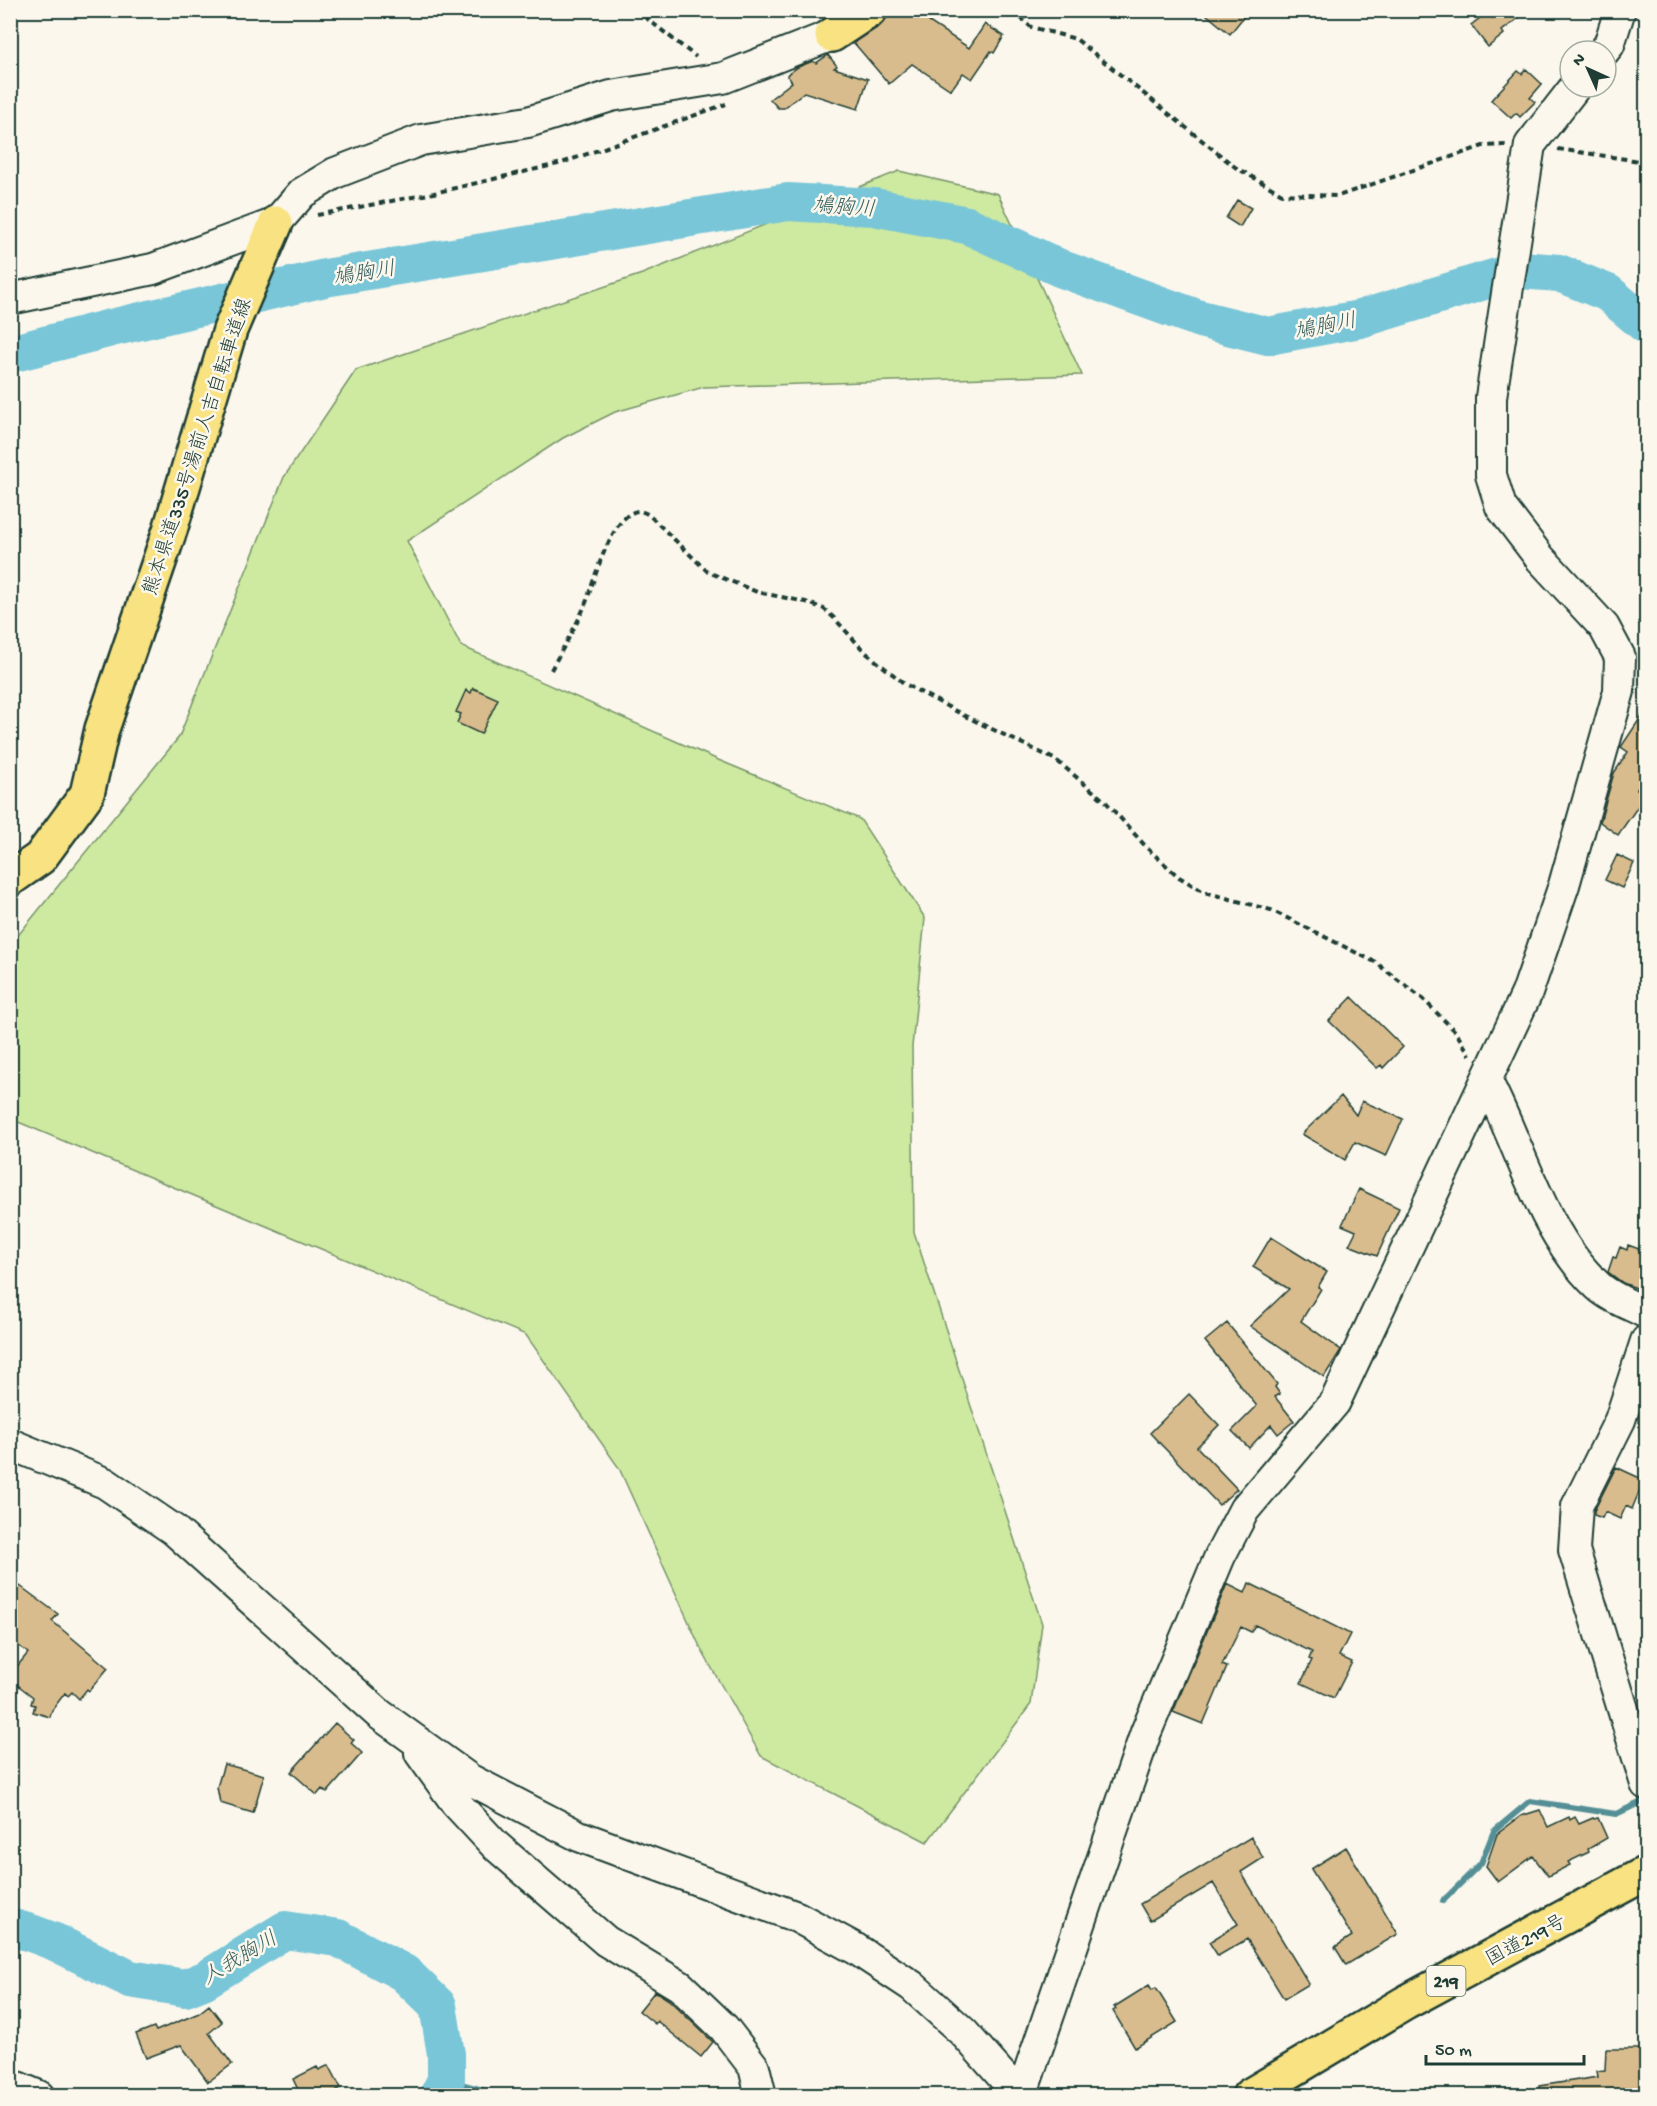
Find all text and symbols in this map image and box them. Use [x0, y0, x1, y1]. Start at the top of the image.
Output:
north arrow [1558, 39, 1618, 99]
text: N [1569, 50, 1591, 71]
water label: 鳩胸川 [811, 193, 876, 224]
water label: 鳩胸川 [331, 256, 398, 293]
street label: 熊本県道335号湯前人吉自転車道線 [138, 295, 258, 599]
water label: 鳩胸川 [1292, 308, 1359, 347]
street label: 国道219号 [1482, 1910, 1571, 1973]
water label: 人我胸川 [198, 1927, 283, 1992]
road number: 219 [1426, 1966, 1466, 1996]
scale bar [1426, 2028, 1584, 2066]
text: 50 m [1435, 2041, 1472, 2062]

